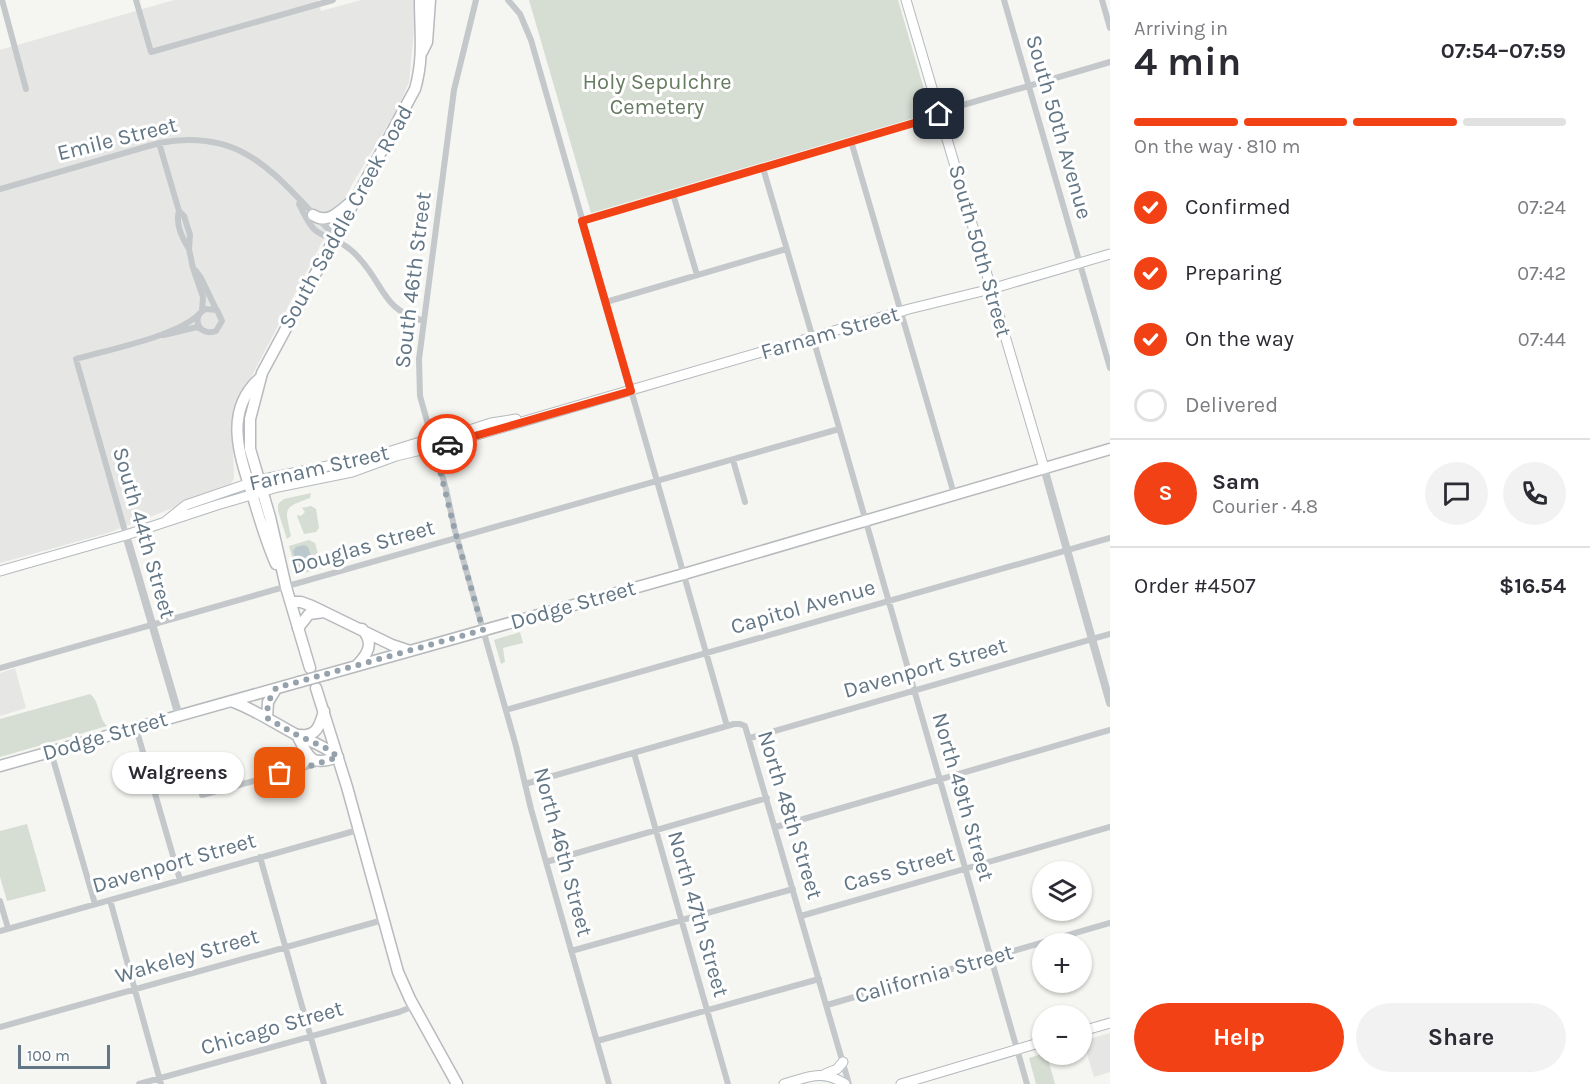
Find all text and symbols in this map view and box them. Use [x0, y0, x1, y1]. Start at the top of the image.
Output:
text: Arriving in [1134, 17, 1228, 40]
street label: South 50th Avenue [1020, 32, 1098, 222]
text: 07:54–07:59 [1441, 38, 1566, 64]
text: 4 min [1134, 39, 1241, 85]
park label: Holy Sepulchre Cemetery [582, 69, 732, 120]
pin [913, 88, 964, 139]
icon: home [922, 97, 955, 130]
street label: South Saddle Creek Road [274, 101, 418, 333]
street label: Emile Street [54, 112, 180, 166]
text: On the way · 810 m [1134, 135, 1300, 158]
street label: South 50th Street [943, 162, 1017, 340]
street label: South 46th Street [389, 190, 437, 370]
icon: check [1134, 191, 1167, 224]
text: Confirmed [1185, 194, 1291, 220]
text: 07:24 [1517, 196, 1566, 219]
icon: check [1134, 257, 1167, 290]
text: Preparing [1185, 260, 1282, 286]
text: 07:42 [1517, 262, 1566, 285]
street label: Farnam Street [758, 301, 902, 365]
icon: check [1134, 323, 1167, 356]
text: On the way [1185, 326, 1294, 352]
text: 07:44 [1518, 328, 1566, 351]
text: Delivered [1185, 392, 1278, 418]
courier [417, 414, 477, 474]
icon: car [431, 428, 464, 461]
street label: Farnam Street [247, 439, 391, 497]
street label: South 44th Street [107, 444, 181, 622]
button: chat [1425, 462, 1488, 525]
button: phone [1503, 462, 1566, 525]
text: Sam [1212, 469, 1260, 495]
text: S [1158, 480, 1173, 506]
text: Courier · 4.8 [1212, 495, 1318, 518]
street label: Douglas Street [288, 514, 438, 580]
text: Order #4507 [1134, 573, 1256, 599]
text: $16.54 [1499, 573, 1566, 599]
street label: Capitol Avenue [728, 574, 878, 640]
street label: Dodge Street [507, 575, 639, 635]
street label: Davenport Street [840, 632, 1010, 704]
street label: Dodge Street [39, 706, 171, 766]
street label: North 49th Street [927, 710, 999, 884]
street label: North 48th Street [752, 728, 828, 902]
pin [254, 747, 305, 798]
callout: Walgreens [112, 752, 244, 794]
icon: bag [263, 756, 296, 789]
text: Walgreens [128, 761, 228, 784]
street label: North 46th Street [528, 765, 598, 939]
street label: Davenport Street [89, 827, 259, 899]
street label: North 47th Street [662, 828, 734, 1000]
street label: Cass Street [840, 841, 958, 897]
map controls [1032, 861, 1092, 1065]
button: layers [1032, 861, 1092, 921]
street label: Wakeley Street [112, 923, 262, 989]
button: + [1032, 933, 1092, 993]
street label: California Street [852, 939, 1016, 1009]
street label: Chicago Street [198, 995, 346, 1061]
button: Help [1134, 1003, 1344, 1072]
button: Share [1356, 1003, 1566, 1072]
button: − [1032, 1005, 1092, 1065]
scale bar [18, 1042, 110, 1070]
text: 100 m [27, 1046, 70, 1065]

